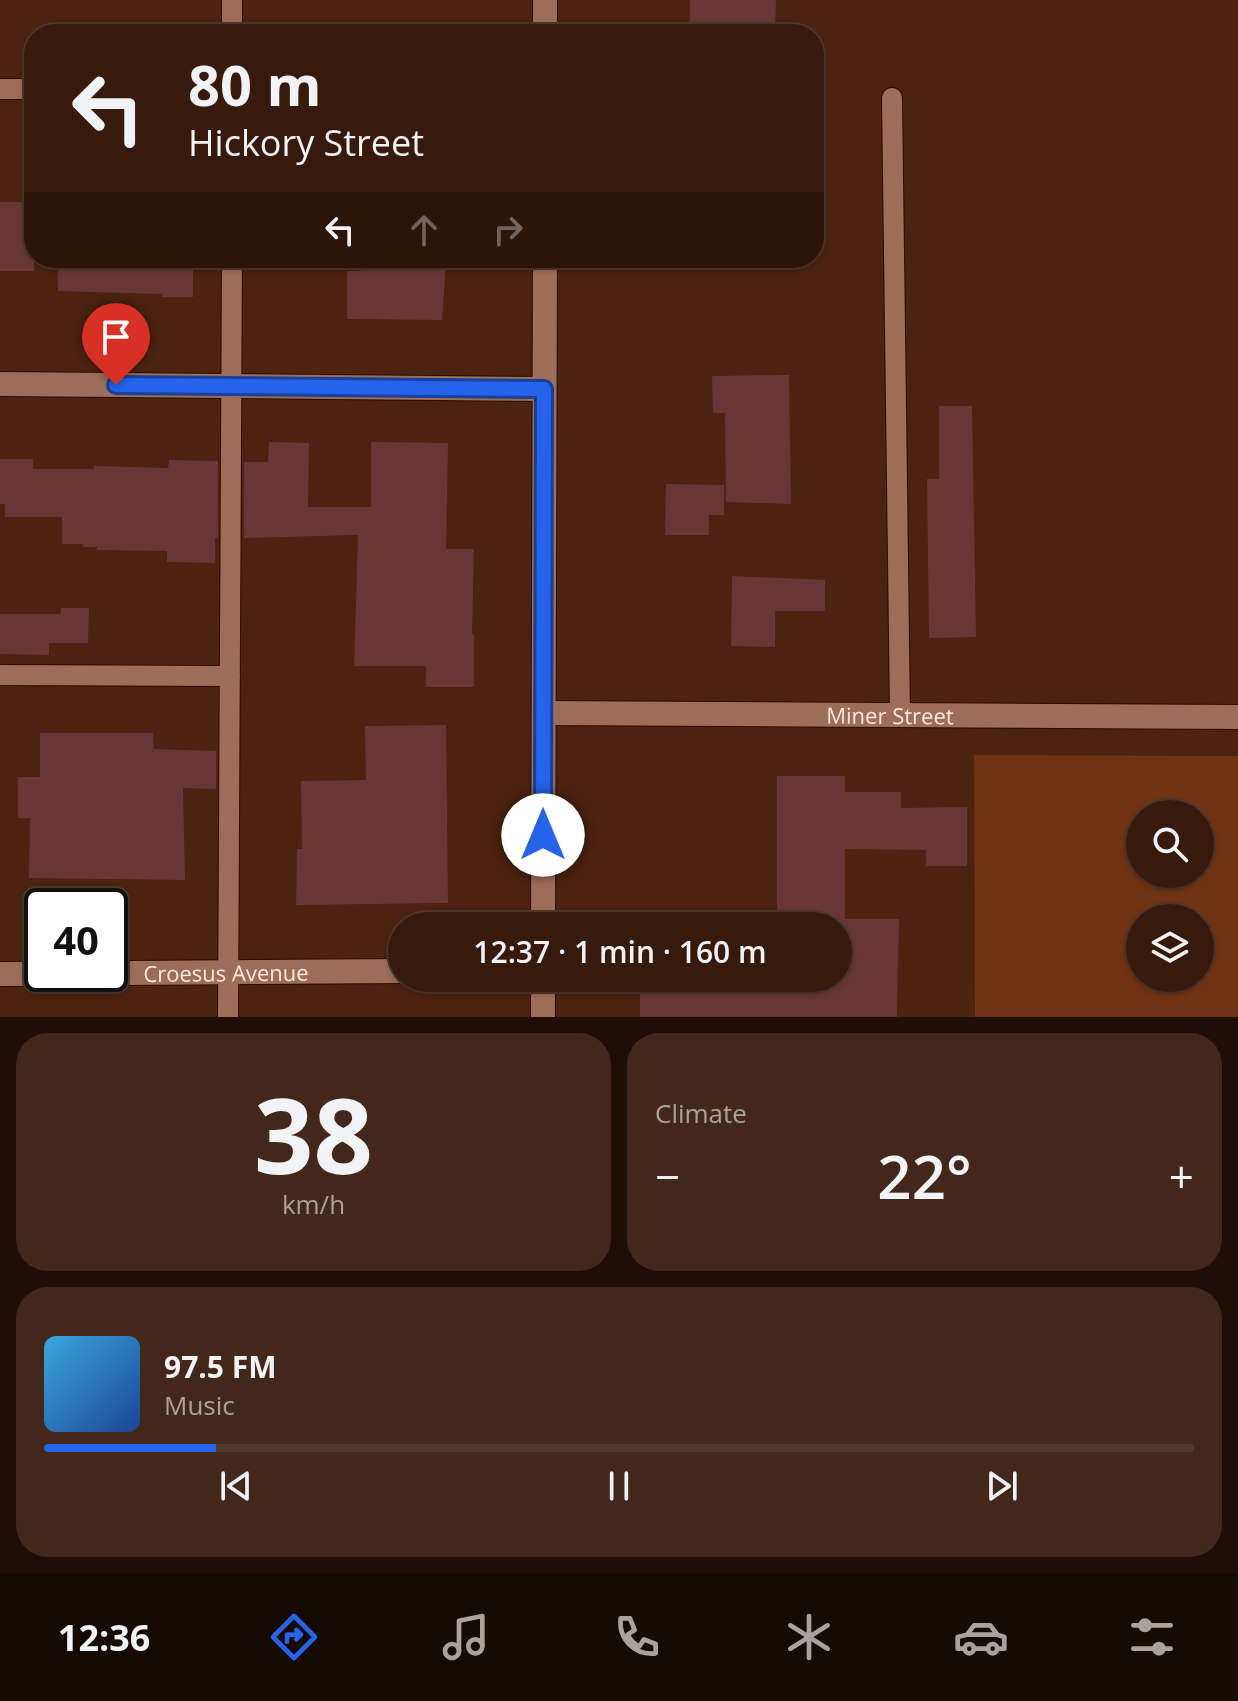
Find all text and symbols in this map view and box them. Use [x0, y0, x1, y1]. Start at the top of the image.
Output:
text: 80 m [188, 46, 322, 122]
icon: left [56, 56, 160, 160]
text: Hickory Street [188, 118, 424, 167]
icon: left [318, 208, 362, 252]
icon: ahead [402, 208, 446, 252]
icon: right [486, 208, 530, 252]
pin [82, 303, 150, 385]
icon: arrive [94, 315, 138, 359]
street label: Miner Street [826, 700, 954, 730]
position arrow [501, 793, 585, 877]
map controls [1126, 800, 1214, 992]
button: search [1126, 800, 1214, 888]
speed limit sign: 40 [24, 888, 128, 992]
button: layers [1126, 904, 1214, 992]
text: 12:37 · 1 min · 160 m [473, 931, 767, 972]
street label: Croesus Avenue [143, 957, 309, 988]
text: 38 [254, 1063, 373, 1204]
text: Climate [655, 1095, 747, 1131]
text: 22° [877, 1135, 972, 1217]
text: − [655, 1146, 680, 1206]
text: + [1169, 1146, 1194, 1206]
text: km/h [282, 1186, 345, 1222]
text: 97.5 FM [164, 1346, 277, 1387]
text: Music [164, 1387, 235, 1423]
icon: previous [214, 1464, 258, 1508]
icon: pause [597, 1464, 641, 1508]
icon: next [980, 1464, 1024, 1508]
icon: directions [266, 1609, 322, 1665]
icon: music [438, 1609, 494, 1665]
icon: phone [609, 1609, 665, 1665]
icon: climate [781, 1609, 837, 1665]
icon: car [953, 1609, 1009, 1665]
icon: filters [1124, 1609, 1180, 1665]
text: 12:36 [58, 1613, 150, 1662]

